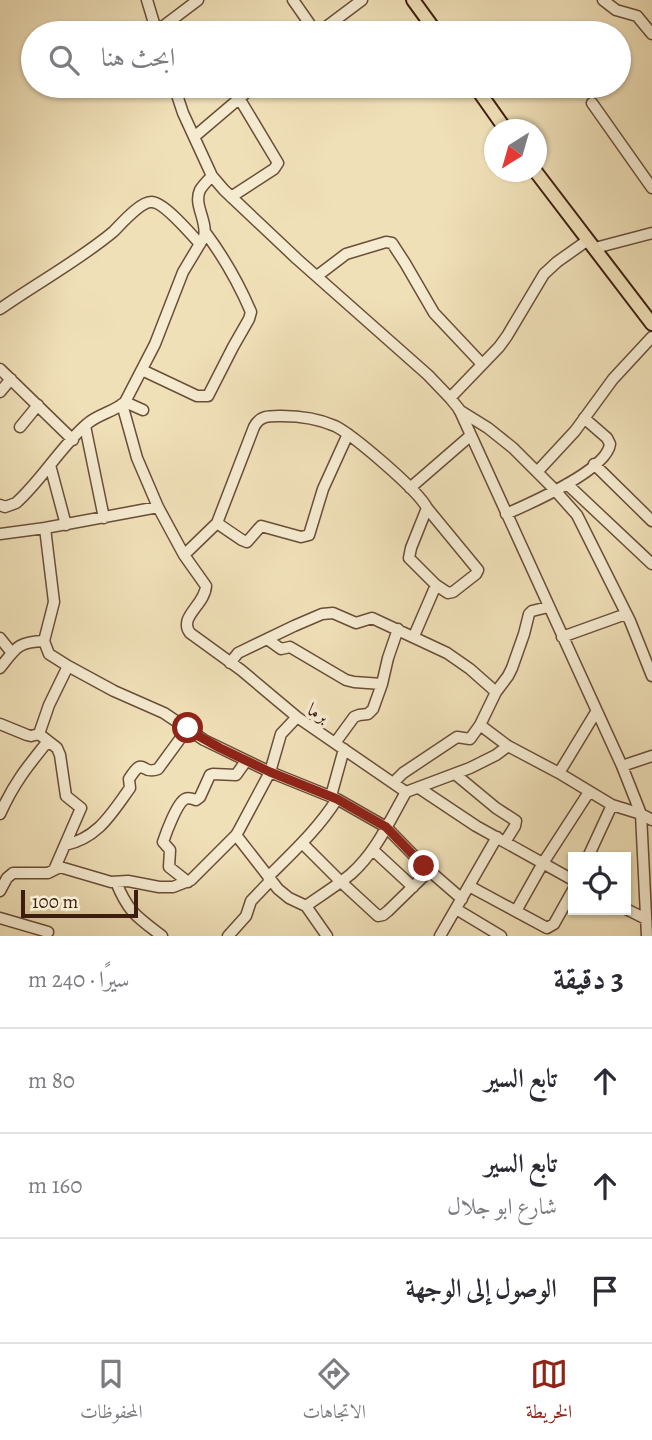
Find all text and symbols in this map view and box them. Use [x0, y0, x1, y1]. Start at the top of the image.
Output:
search box [21, 21, 631, 98]
text: ابحث هنا [101, 40, 176, 75]
icon: search [45, 41, 83, 79]
north arrow [484, 119, 547, 182]
street label: برما [303, 697, 334, 730]
route start [172, 712, 203, 743]
route end [408, 850, 439, 881]
map controls [568, 852, 631, 915]
button: locate [568, 852, 631, 915]
scale bar [21, 887, 138, 919]
text: 100 m [32, 889, 78, 915]
text: 3 دقيقة [553, 959, 624, 999]
text: سيرًا · 240 m [28, 964, 130, 995]
text: تابع السير [485, 1061, 557, 1096]
icon: ahead [586, 1062, 624, 1100]
text: 80 m [28, 1065, 75, 1096]
text: تابع السير [485, 1146, 557, 1181]
icon: ahead [586, 1167, 624, 1205]
text: 160 m [28, 1170, 82, 1201]
text: شارع ابو جلال [447, 1191, 557, 1222]
text: الوصول إلى الوجهة [405, 1271, 557, 1306]
icon: arrive [586, 1272, 624, 1310]
tab: المحفوظات [80, 1355, 143, 1430]
tab: الاتجاهات [303, 1355, 366, 1430]
tab: الخريطة [526, 1355, 572, 1430]

